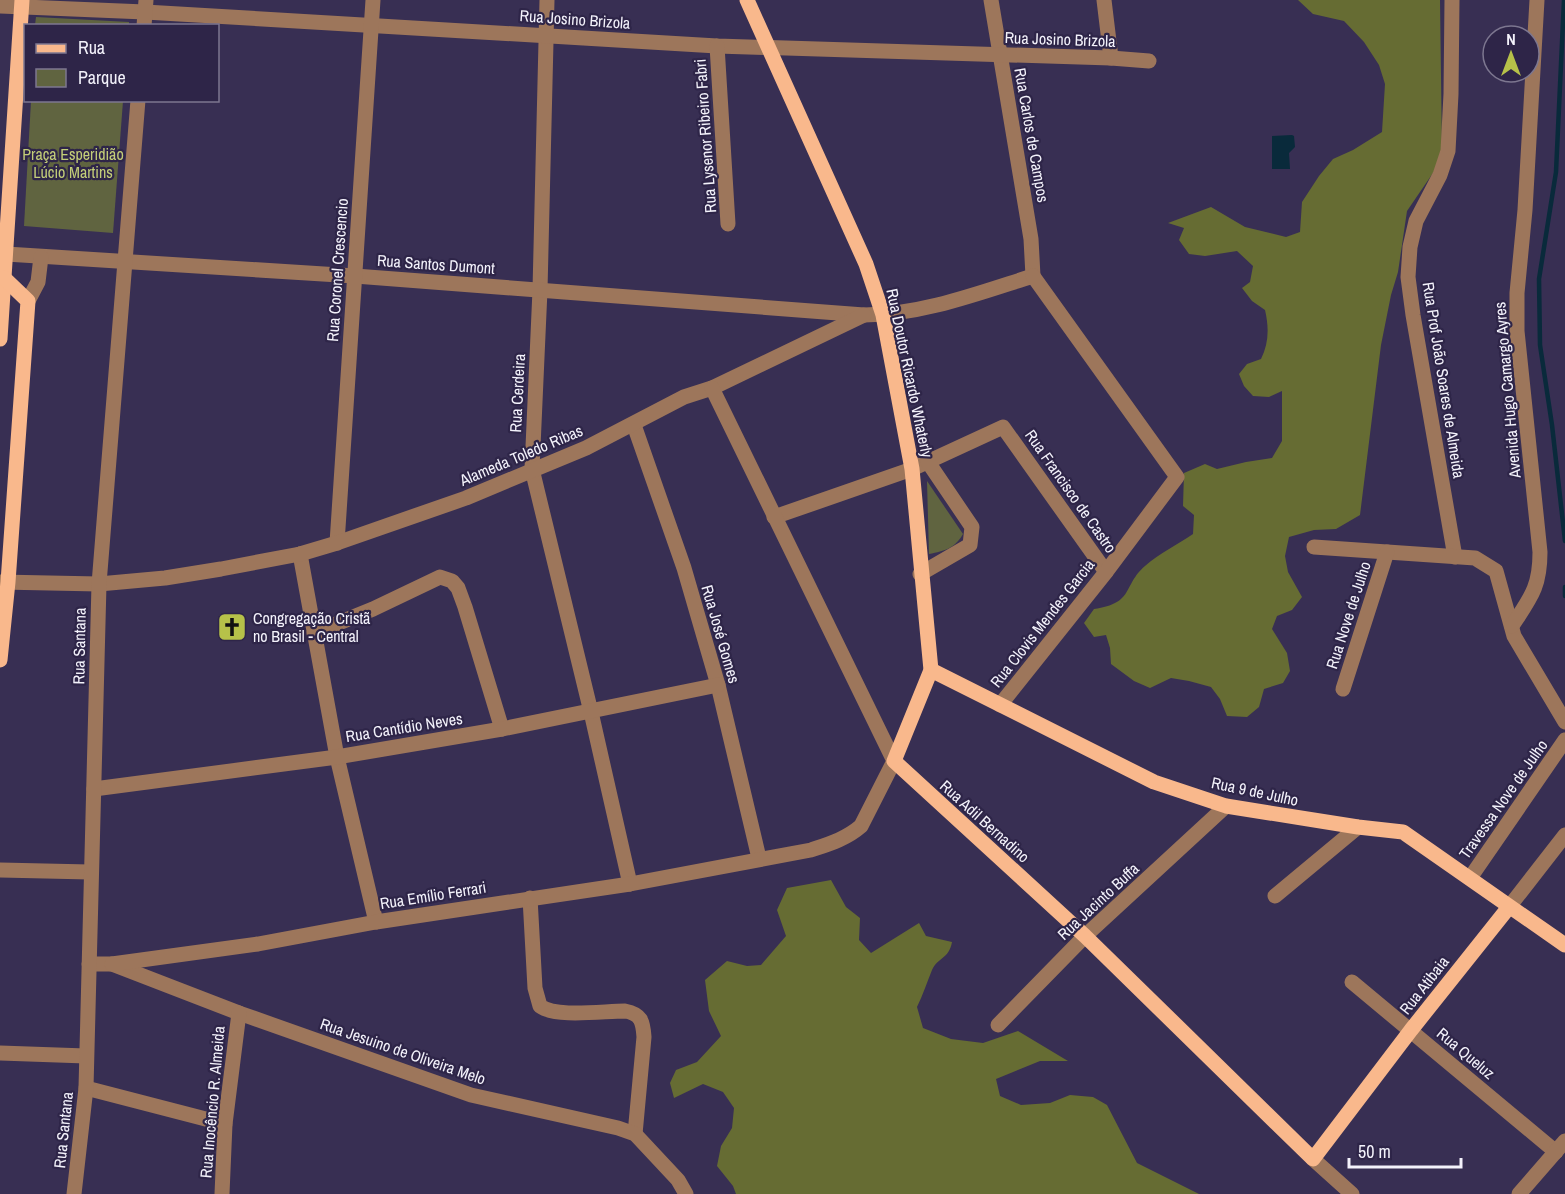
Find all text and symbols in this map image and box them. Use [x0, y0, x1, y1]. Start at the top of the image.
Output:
street label: Rua Josino Brizola [519, 4, 632, 34]
legend [24, 24, 219, 102]
north arrow [1481, 24, 1541, 84]
street label: Rua Josino Brizola [1004, 26, 1116, 52]
text: N [1506, 28, 1516, 50]
text: Rua [78, 35, 105, 60]
street label: Rua Lysenor Ribeiro Fabri [689, 58, 721, 214]
text: Parque [78, 65, 126, 90]
street label: Rua Carlos de Campos [1009, 66, 1055, 204]
park label: Praça Esperidião Lúcio Martins [22, 143, 124, 183]
street label: Rua Coronel Crescencio [321, 198, 353, 342]
street label: Rua Santos Dumont [376, 249, 496, 279]
street label: Rua Prof João Soares de Almeida [1418, 280, 1470, 480]
street label: Rua Doutor Ricardo Whaterly [881, 287, 939, 460]
street label: Avenida Hugo Camargo Ayres [1488, 301, 1526, 480]
street label: Rua Cerdeira [504, 352, 530, 433]
street label: Alameda Toledo Ribas [455, 419, 586, 491]
street label: Rua Francisco de Castro [1020, 425, 1122, 557]
street label: Rua Clovis Mendes Garcia [985, 554, 1100, 692]
street label: Rua Nove de Julho [1320, 559, 1376, 671]
street label: Rua José Gomes [696, 582, 746, 686]
street label: Rua Santana [67, 607, 91, 684]
place label: Congregação Cristã no Brasil - Central [253, 607, 371, 647]
church icon: Congregação Cristã no Brasil - Central [216, 611, 248, 643]
street label: Rua Cantídio Neves [344, 707, 464, 747]
street label: Travessa Nove de Julho [1454, 735, 1552, 863]
street label: Rua 9 de Julho [1210, 771, 1300, 811]
street label: Rua Adil Bernadino [935, 775, 1035, 867]
street label: Rua Jacinto Buffa [1052, 857, 1144, 945]
street label: Rua Emílio Ferrari [378, 876, 488, 914]
street label: Rua Atibaia [1394, 951, 1454, 1019]
street label: Rua Jesuino de Oliveira Melo [317, 1012, 489, 1090]
street label: Rua Queluz [1432, 1022, 1500, 1084]
street label: Rua Inocêncio R. Almeida [194, 1024, 230, 1179]
street label: Rua Santana [48, 1090, 78, 1169]
scale bar [1349, 1131, 1462, 1169]
text: 50 m [1358, 1139, 1391, 1164]

